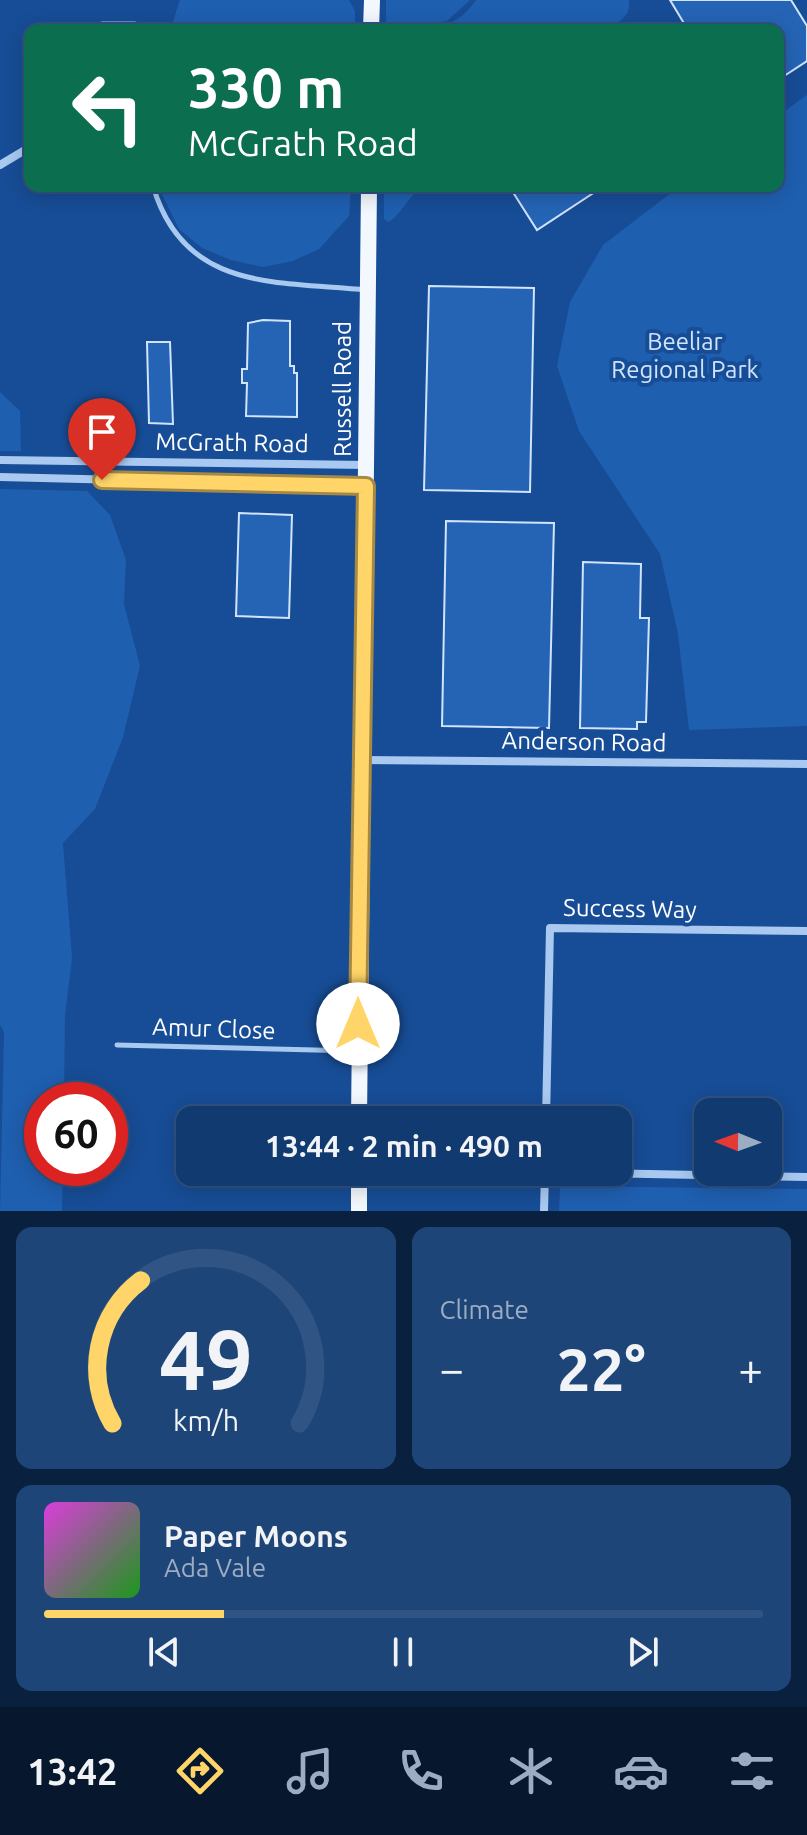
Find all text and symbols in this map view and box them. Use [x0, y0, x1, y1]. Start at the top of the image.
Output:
icon: left [56, 56, 160, 160]
text: 330 m [188, 56, 344, 119]
text: McGrath Road [188, 122, 418, 163]
street label: Russell Road [329, 321, 356, 457]
park label: Beeliar Regional Park [611, 328, 759, 383]
pin [68, 398, 136, 480]
icon: arrive [80, 410, 124, 454]
street label: McGrath Road [155, 428, 309, 457]
street label: Anderson Road [501, 727, 667, 756]
street label: Success Way [563, 894, 697, 923]
position arrow [316, 982, 400, 1066]
street label: Amur Close [152, 1013, 276, 1044]
speed limit sign: 60 [24, 1082, 128, 1186]
north arrow [694, 1098, 782, 1186]
map controls [694, 1098, 782, 1186]
text: 13:44 · 2 min · 490 m [265, 1129, 543, 1163]
text: Climate [440, 1295, 529, 1324]
text: 49 [159, 1312, 253, 1406]
text: 22° [557, 1335, 646, 1402]
text: − [440, 1344, 464, 1393]
text: + [738, 1344, 763, 1393]
text: km/h [173, 1404, 239, 1436]
text: Paper Moons [164, 1519, 348, 1553]
text: Ada Vale [164, 1553, 266, 1582]
icon: previous [142, 1630, 186, 1674]
icon: pause [381, 1630, 425, 1674]
icon: next [621, 1630, 665, 1674]
icon: directions [172, 1743, 228, 1799]
icon: music [282, 1743, 338, 1799]
icon: phone [393, 1743, 449, 1799]
icon: climate [503, 1743, 559, 1799]
icon: car [613, 1743, 669, 1799]
icon: filters [724, 1743, 780, 1799]
text: 13:42 [27, 1751, 117, 1792]

